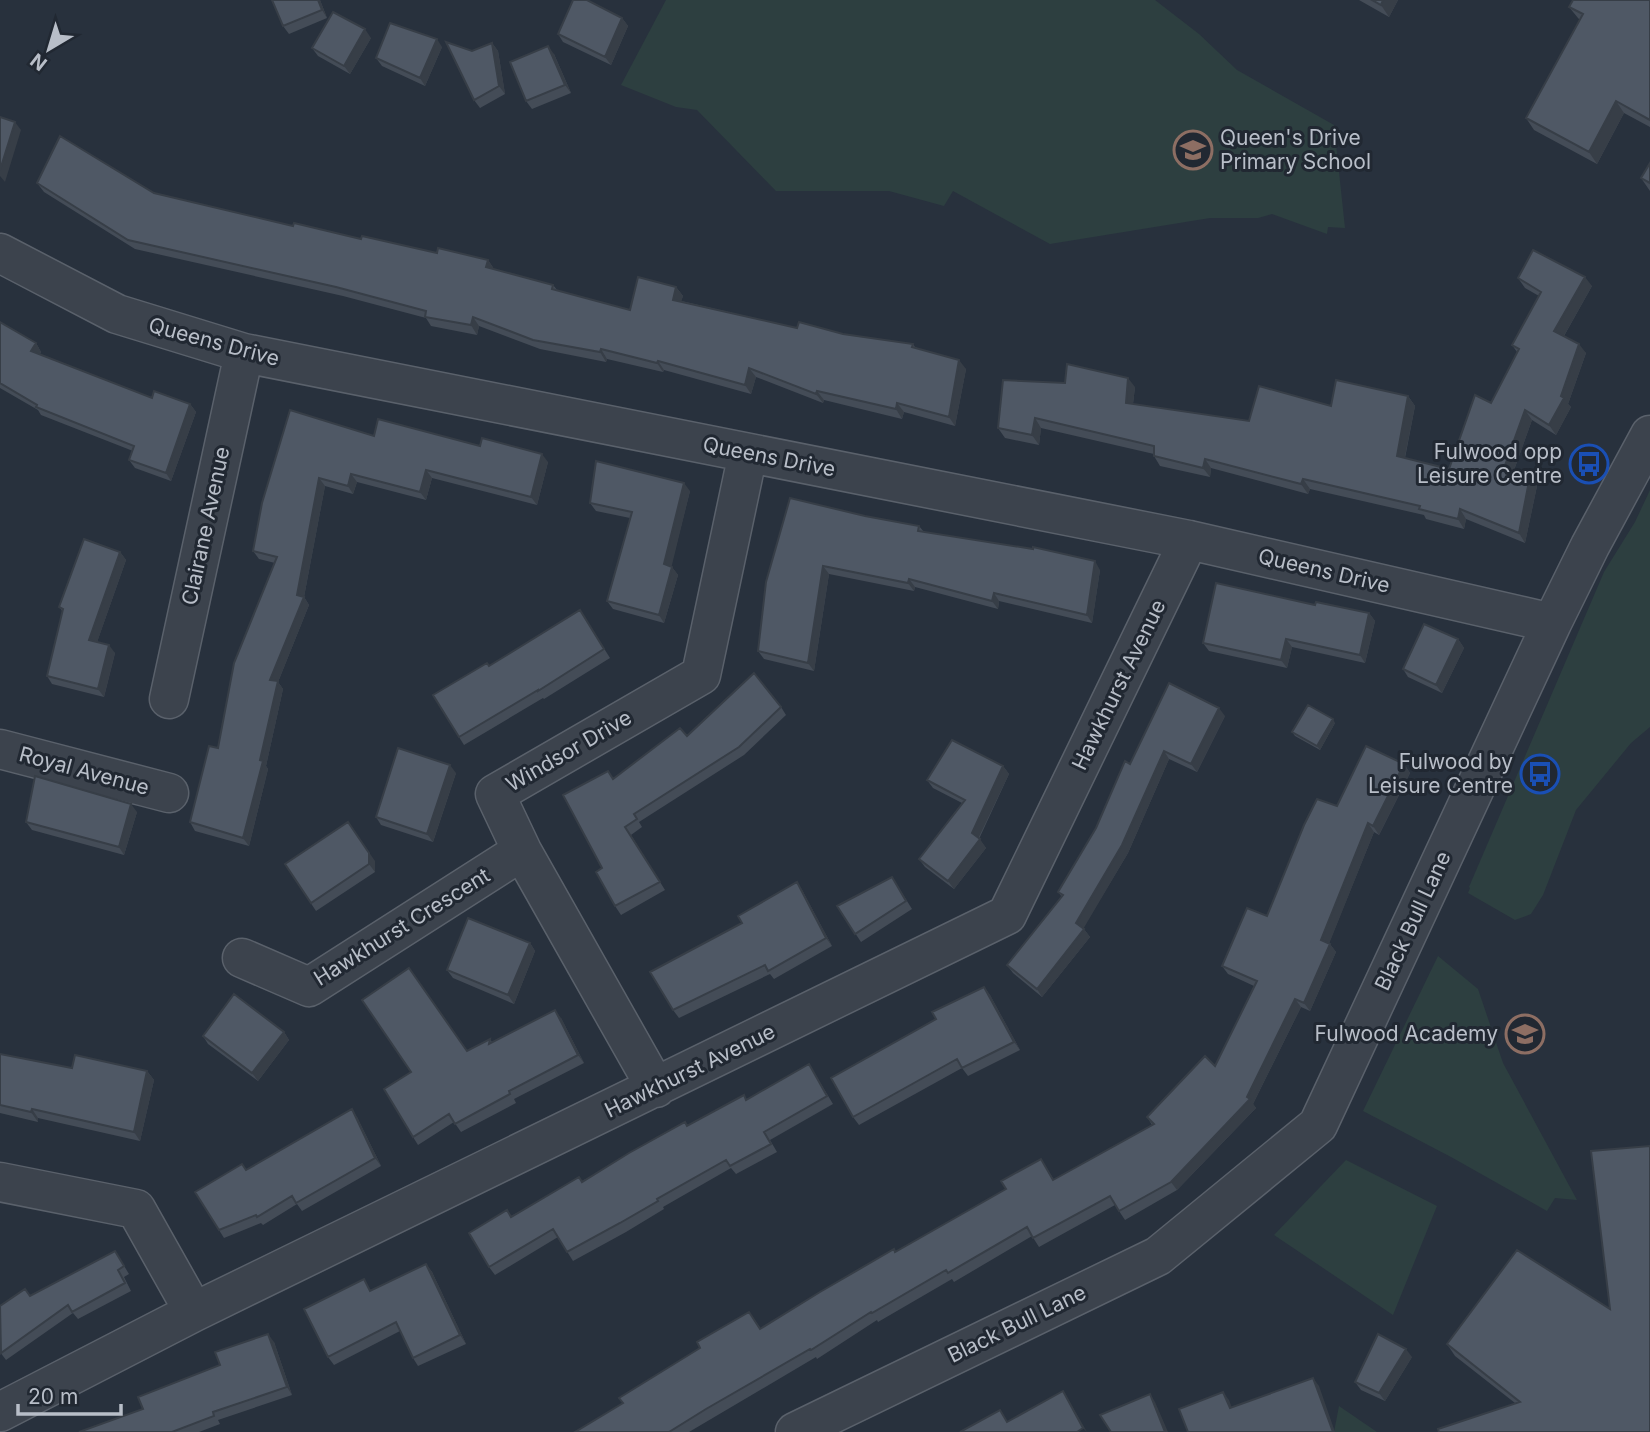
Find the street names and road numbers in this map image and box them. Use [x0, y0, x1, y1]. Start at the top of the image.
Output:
street label: Queens Drive [146, 312, 282, 371]
street label: Queens Drive [701, 431, 837, 482]
street label: Clairane Avenue [177, 444, 235, 607]
street label: Queens Drive [1256, 543, 1392, 598]
street label: Hawkhurst Avenue [1066, 595, 1171, 774]
street label: Windsor Drive [502, 705, 636, 797]
street label: Royal Avenue [16, 741, 152, 800]
street label: Black Bull Lane [1369, 847, 1456, 994]
street label: Hawkhurst Crescent [309, 862, 494, 991]
street label: Hawkhurst Avenue [600, 1018, 779, 1123]
street label: Black Bull Lane [944, 1279, 1090, 1368]

